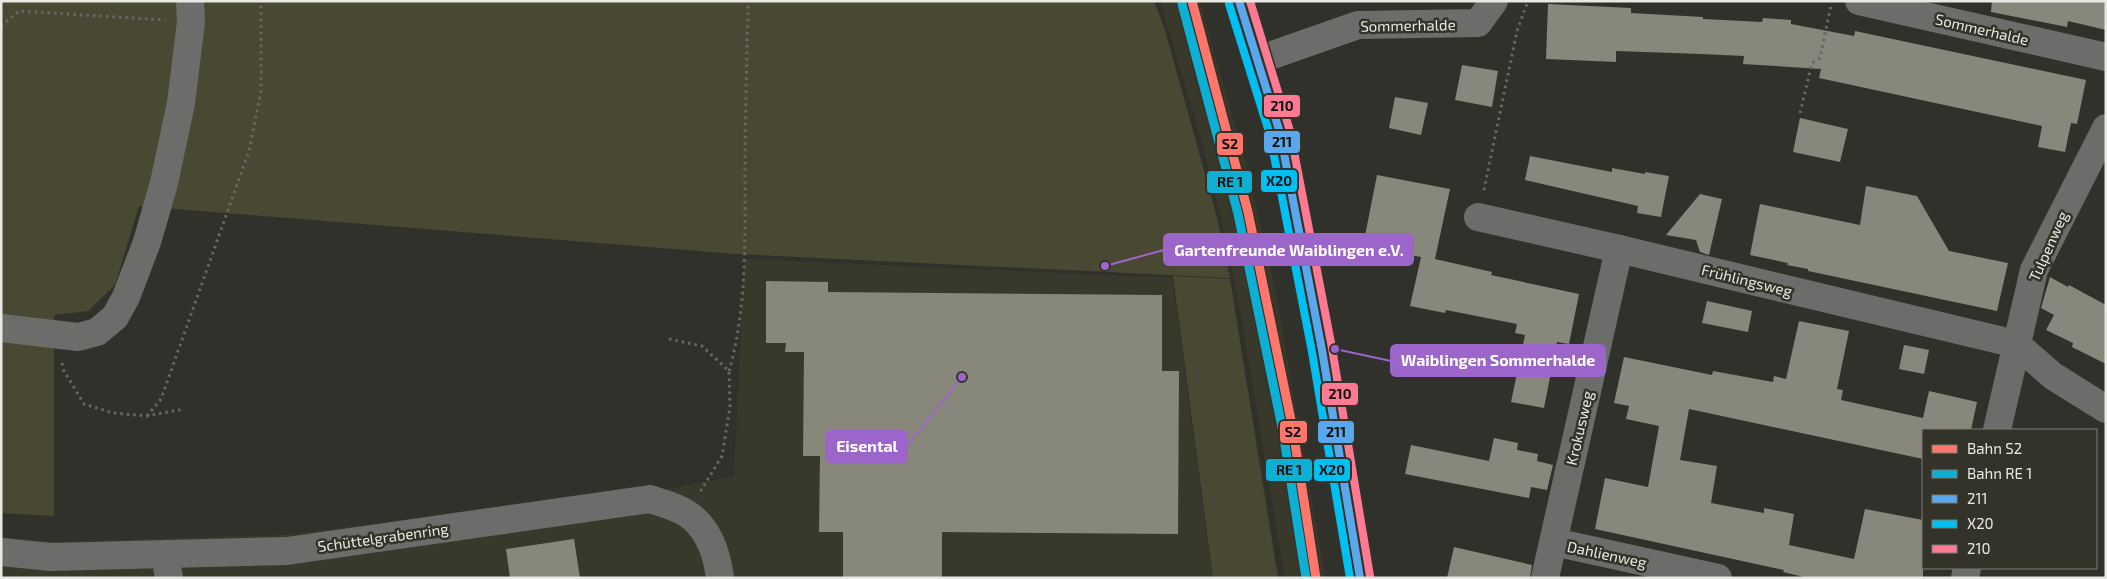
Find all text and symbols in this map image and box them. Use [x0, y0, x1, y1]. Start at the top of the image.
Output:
street label: Sommerhalde [1934, 10, 2030, 48]
street label: Sommerhalde [1360, 15, 1456, 35]
line badge: 210 [1263, 94, 1301, 118]
text: 210 [1270, 97, 1294, 114]
line badge: 211 [1263, 130, 1301, 154]
line badge: S2 [1216, 132, 1244, 156]
text: 211 [1272, 133, 1292, 150]
text: S2 [1222, 135, 1238, 152]
line badge: X20 [1260, 169, 1298, 193]
line badge: RE 1 [1206, 170, 1253, 194]
text: X20 [1266, 172, 1292, 189]
text: RE 1 [1217, 173, 1243, 190]
street label: Tulpenweg [2025, 208, 2072, 284]
callout: Gartenfreunde Waiblingen e.V. [1164, 234, 1413, 265]
text: Gartenfreunde Waiblingen e.V. [1174, 240, 1404, 259]
street label: Frühlingsweg [1700, 260, 1795, 300]
callout: Waiblingen Sommerhalde [1391, 345, 1605, 376]
text: Waiblingen Sommerhalde [1401, 350, 1595, 369]
line badge: 210 [1321, 382, 1359, 406]
text: 210 [1328, 385, 1352, 402]
street label: Krokusweg [1562, 388, 1596, 467]
line badge: S2 [1279, 420, 1308, 444]
line badge: 211 [1317, 420, 1355, 444]
text: S2 [1285, 423, 1301, 440]
text: 211 [1326, 423, 1346, 440]
legend [1922, 429, 2097, 569]
callout: Eisental [826, 431, 907, 462]
text: Eisental [836, 436, 899, 455]
text: Bahn S2 [1967, 439, 2022, 457]
line badge: RE 1 [1265, 458, 1313, 482]
line badge: X20 [1313, 458, 1351, 482]
text: RE 1 [1276, 461, 1302, 478]
text: X20 [1319, 461, 1345, 478]
text: Bahn RE 1 [1967, 464, 2032, 482]
text: 211 [1967, 489, 1987, 507]
text: X20 [1967, 514, 1994, 532]
street label: Schüttelgrabenring [317, 519, 450, 555]
street label: Dahlienweg [1566, 537, 1649, 571]
text: 210 [1967, 539, 1990, 557]

